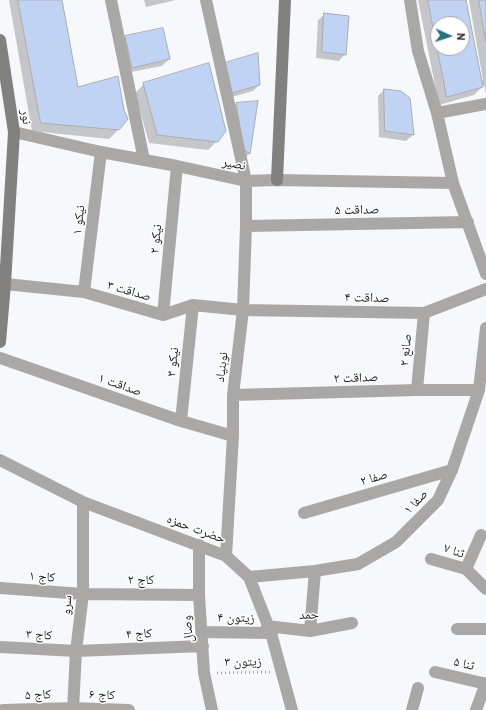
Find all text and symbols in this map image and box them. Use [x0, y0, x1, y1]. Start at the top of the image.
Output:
north arrow [430, 16, 470, 56]
text: N [454, 33, 468, 41]
street label: نور [17, 109, 35, 125]
street label: نصیر [221, 154, 247, 174]
street label: صداقت ۵ [334, 202, 380, 218]
street label: نیکو ۱ [69, 204, 89, 236]
street label: نیکو ۲ [147, 223, 165, 255]
street label: صداقت ۳ [105, 277, 153, 305]
street label: صداقت ۴ [344, 290, 390, 306]
street label: صانع ۲ [397, 333, 415, 367]
street label: نیکو ۳ [164, 346, 182, 378]
street label: نوبنیاد [212, 351, 232, 383]
street label: صداقت ۲ [333, 369, 379, 387]
street label: صداقت ۱ [96, 370, 144, 400]
street label: صفا ۲ [358, 467, 390, 489]
street label: صفا ۱ [401, 486, 431, 518]
street label: حضرت حمزه [165, 511, 227, 547]
street label: ثنا ۷ [442, 540, 466, 562]
street label: کاج ۱ [28, 568, 56, 586]
street label: کاج ۲ [128, 572, 154, 588]
street label: سرو [58, 594, 76, 616]
street label: حمد [299, 607, 319, 623]
street label: زیتون ۴ [217, 610, 255, 626]
street label: وصال [179, 615, 197, 643]
street label: کاج ۴ [126, 626, 152, 642]
street label: کاج ۳ [25, 627, 53, 643]
street label: زیتون ۳ [224, 654, 262, 670]
street label: ثنا ۵ [452, 654, 476, 674]
street label: کاج ۵ [25, 687, 51, 703]
street label: کاج ۶ [89, 687, 115, 703]

